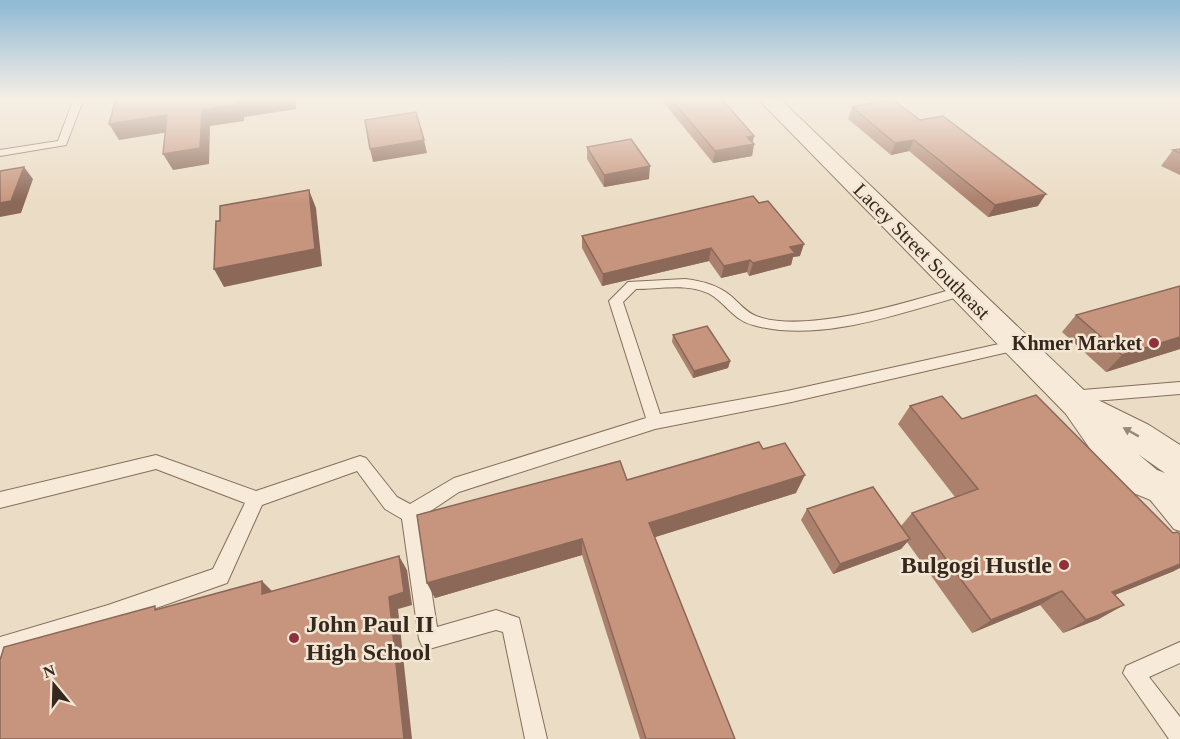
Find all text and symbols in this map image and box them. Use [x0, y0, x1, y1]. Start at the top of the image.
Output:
street label: Lacey Street Southeast [849, 178, 995, 325]
place label: Khmer Market [1012, 332, 1142, 354]
marker: Khmer Market [1147, 336, 1161, 350]
one-way arrow [1122, 427, 1139, 437]
place label: Bulgogi Hustle [901, 552, 1052, 578]
marker: Bulgogi Hustle [1057, 558, 1071, 572]
place label: John Paul II High School [306, 611, 434, 665]
marker: John Paul II High School [287, 631, 301, 645]
north arrow [24, 655, 84, 715]
text: N [41, 661, 58, 681]

